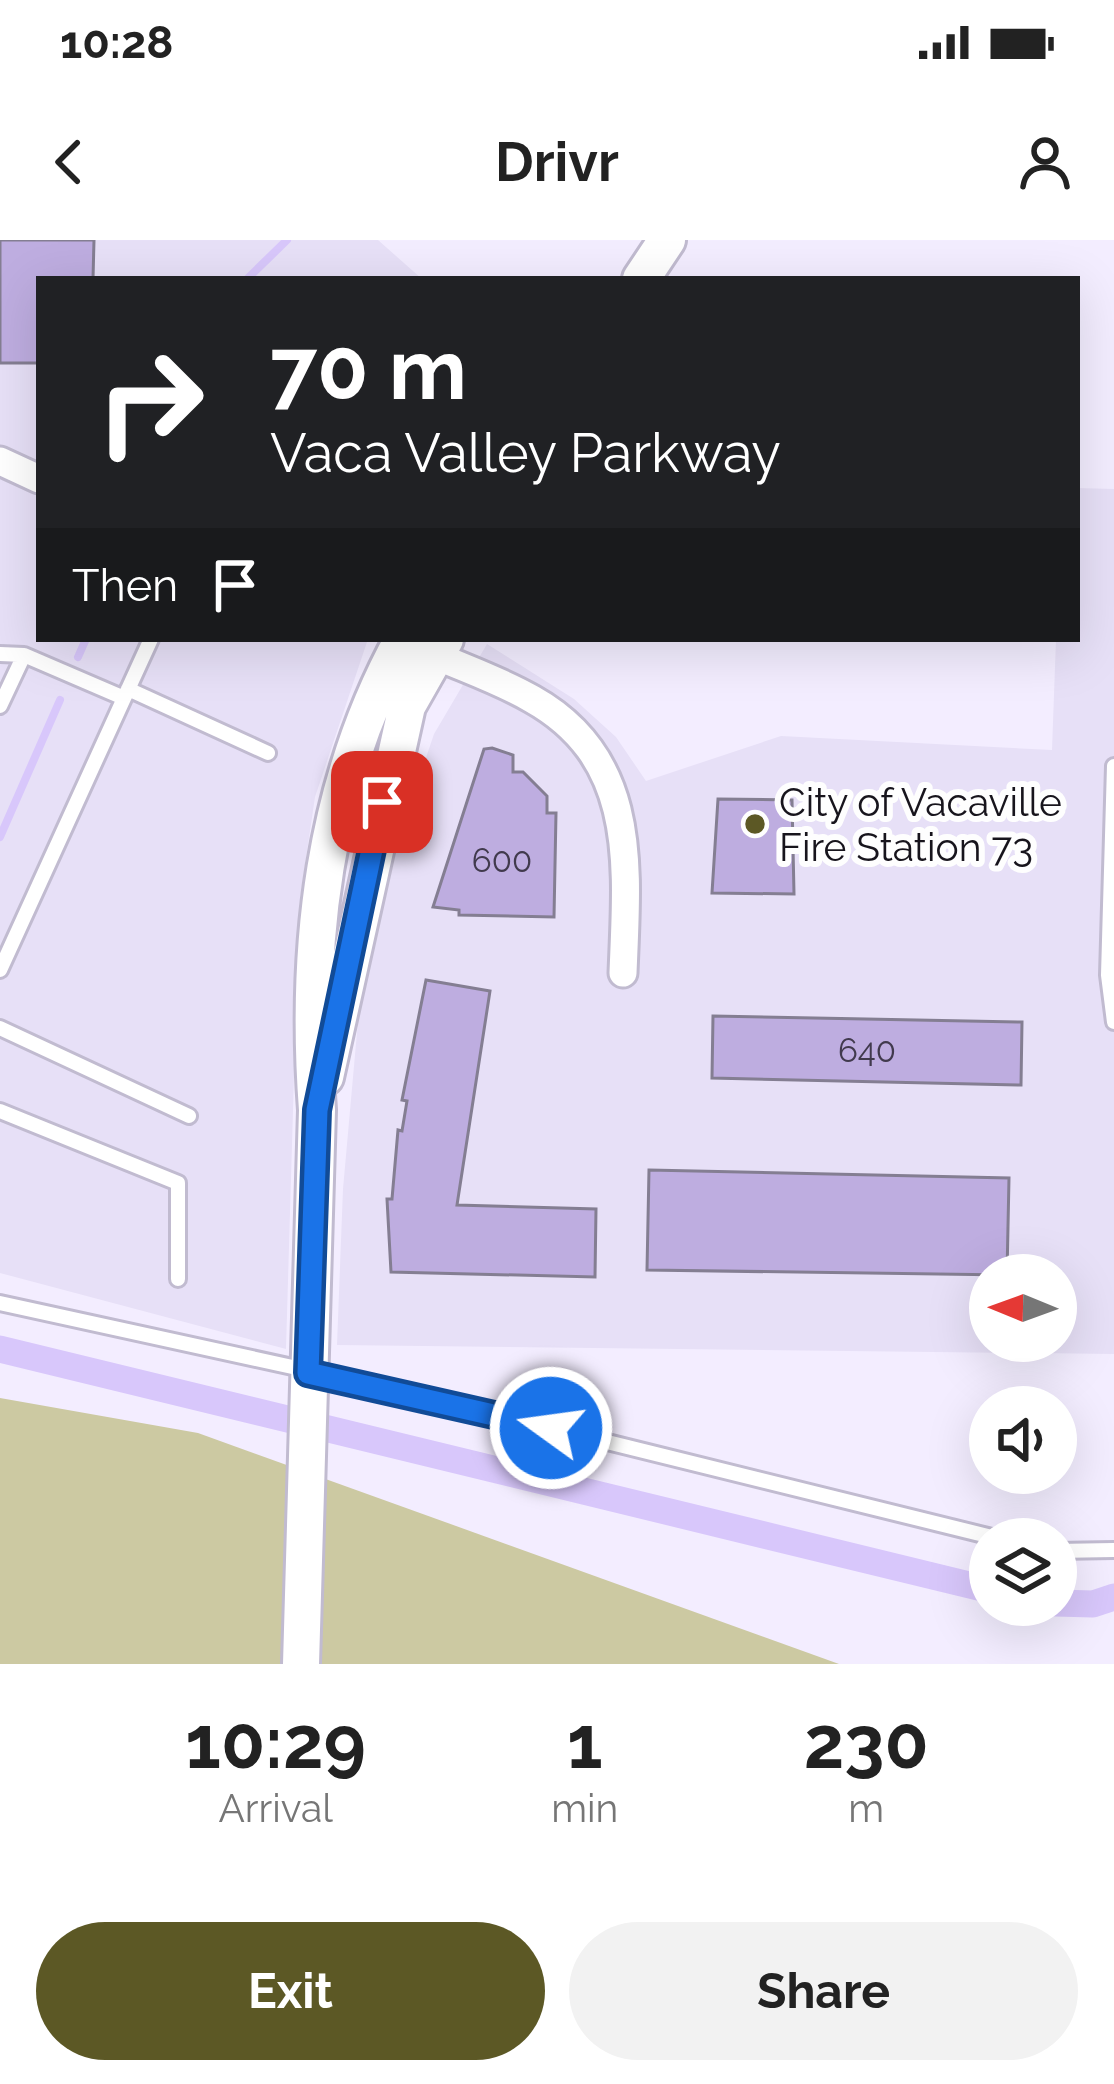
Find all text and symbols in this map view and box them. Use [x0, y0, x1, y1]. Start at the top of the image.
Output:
text: 10:28 [60, 16, 174, 69]
icon: back [36, 129, 102, 195]
icon: person [1012, 129, 1078, 195]
text: Drivr [495, 130, 619, 194]
text: 70 m [270, 320, 467, 419]
icon: right [72, 324, 228, 480]
text: Vaca Valley Parkway [270, 421, 781, 485]
icon: arrive [202, 552, 268, 618]
text: Then [72, 559, 178, 612]
pin [331, 751, 433, 853]
icon: arrive [349, 769, 415, 835]
place label: City of Vacaville Fire Station 73 [779, 779, 1062, 870]
marker: City of Vacaville Fire Station 73 [742, 811, 768, 837]
house number: 600 [472, 841, 532, 880]
house number: 640 [838, 1031, 896, 1070]
north arrow [969, 1254, 1077, 1362]
map controls [969, 1254, 1077, 1626]
position arrow [488, 1365, 614, 1491]
button: sound [969, 1386, 1077, 1494]
button: layers [969, 1518, 1077, 1626]
text: 10:29 [185, 1700, 366, 1785]
text: 1 [567, 1700, 603, 1785]
text: 230 [804, 1700, 929, 1785]
text: Arrival [218, 1785, 333, 1831]
text: min [551, 1785, 618, 1831]
text: m [848, 1785, 884, 1831]
button: Exit [36, 1922, 545, 2060]
button: Share [569, 1922, 1078, 2060]

